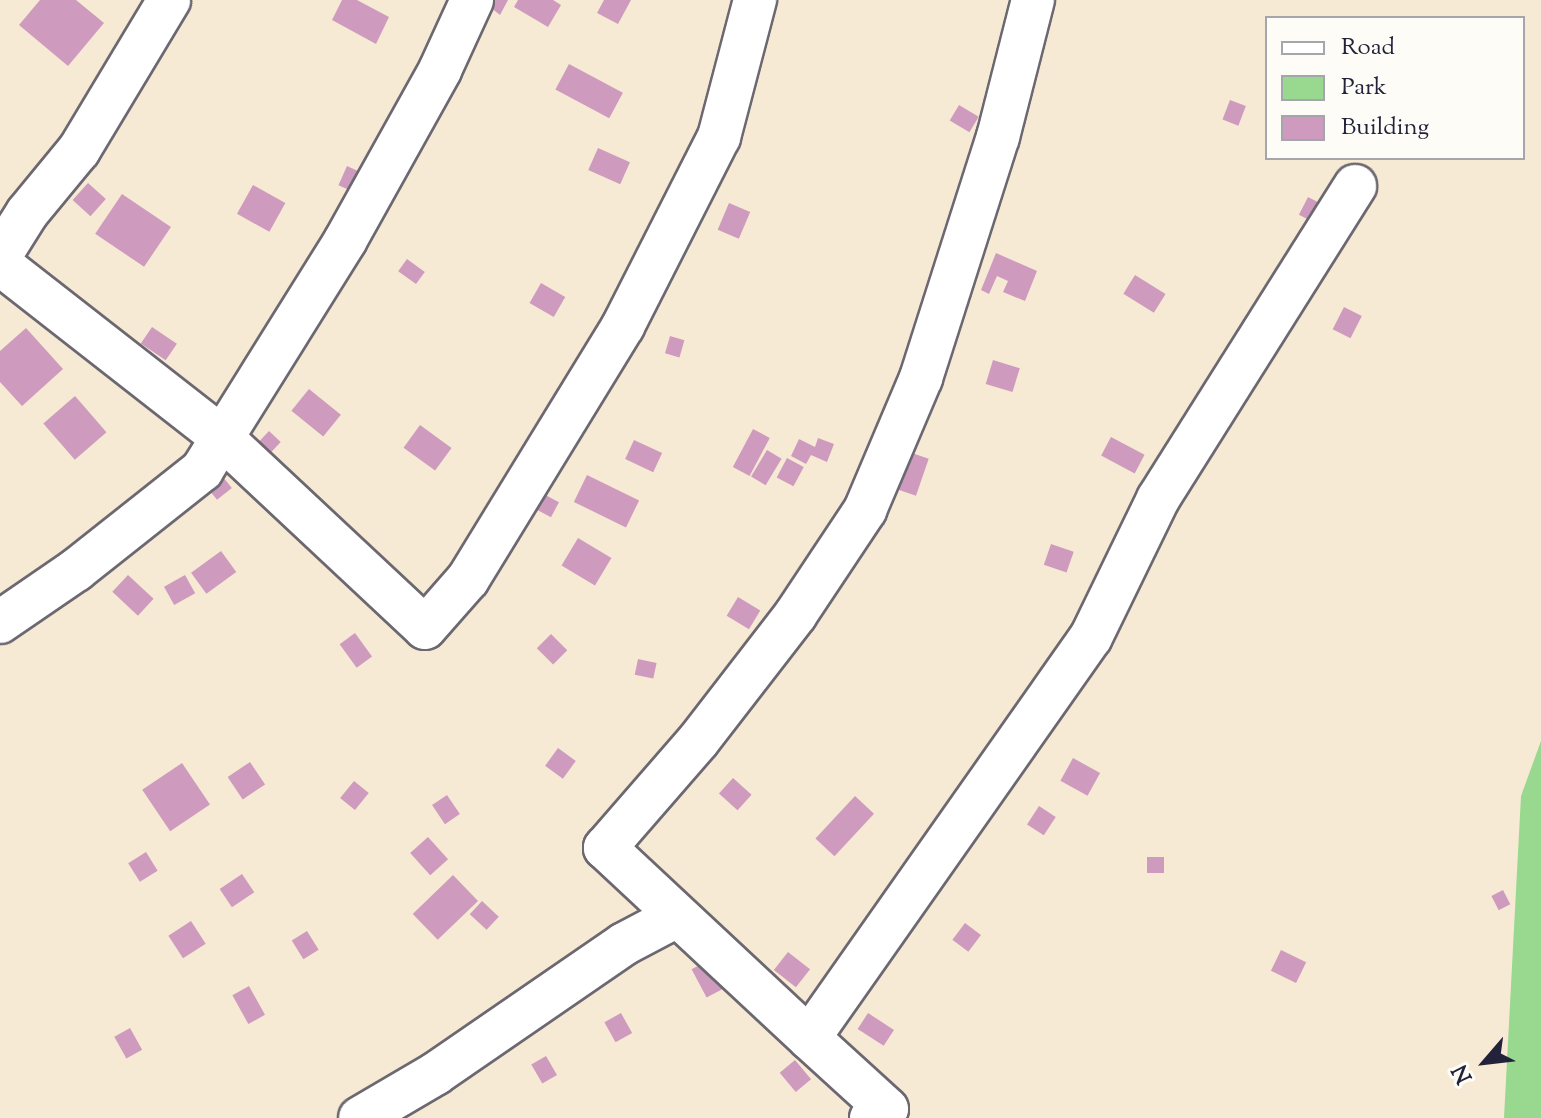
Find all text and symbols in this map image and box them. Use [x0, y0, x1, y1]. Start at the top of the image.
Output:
legend [1265, 16, 1525, 160]
text: Road [1341, 31, 1395, 65]
text: Park [1341, 71, 1387, 105]
text: Building [1341, 111, 1429, 145]
north arrow [1445, 1022, 1525, 1102]
text: N [1446, 1058, 1482, 1089]

